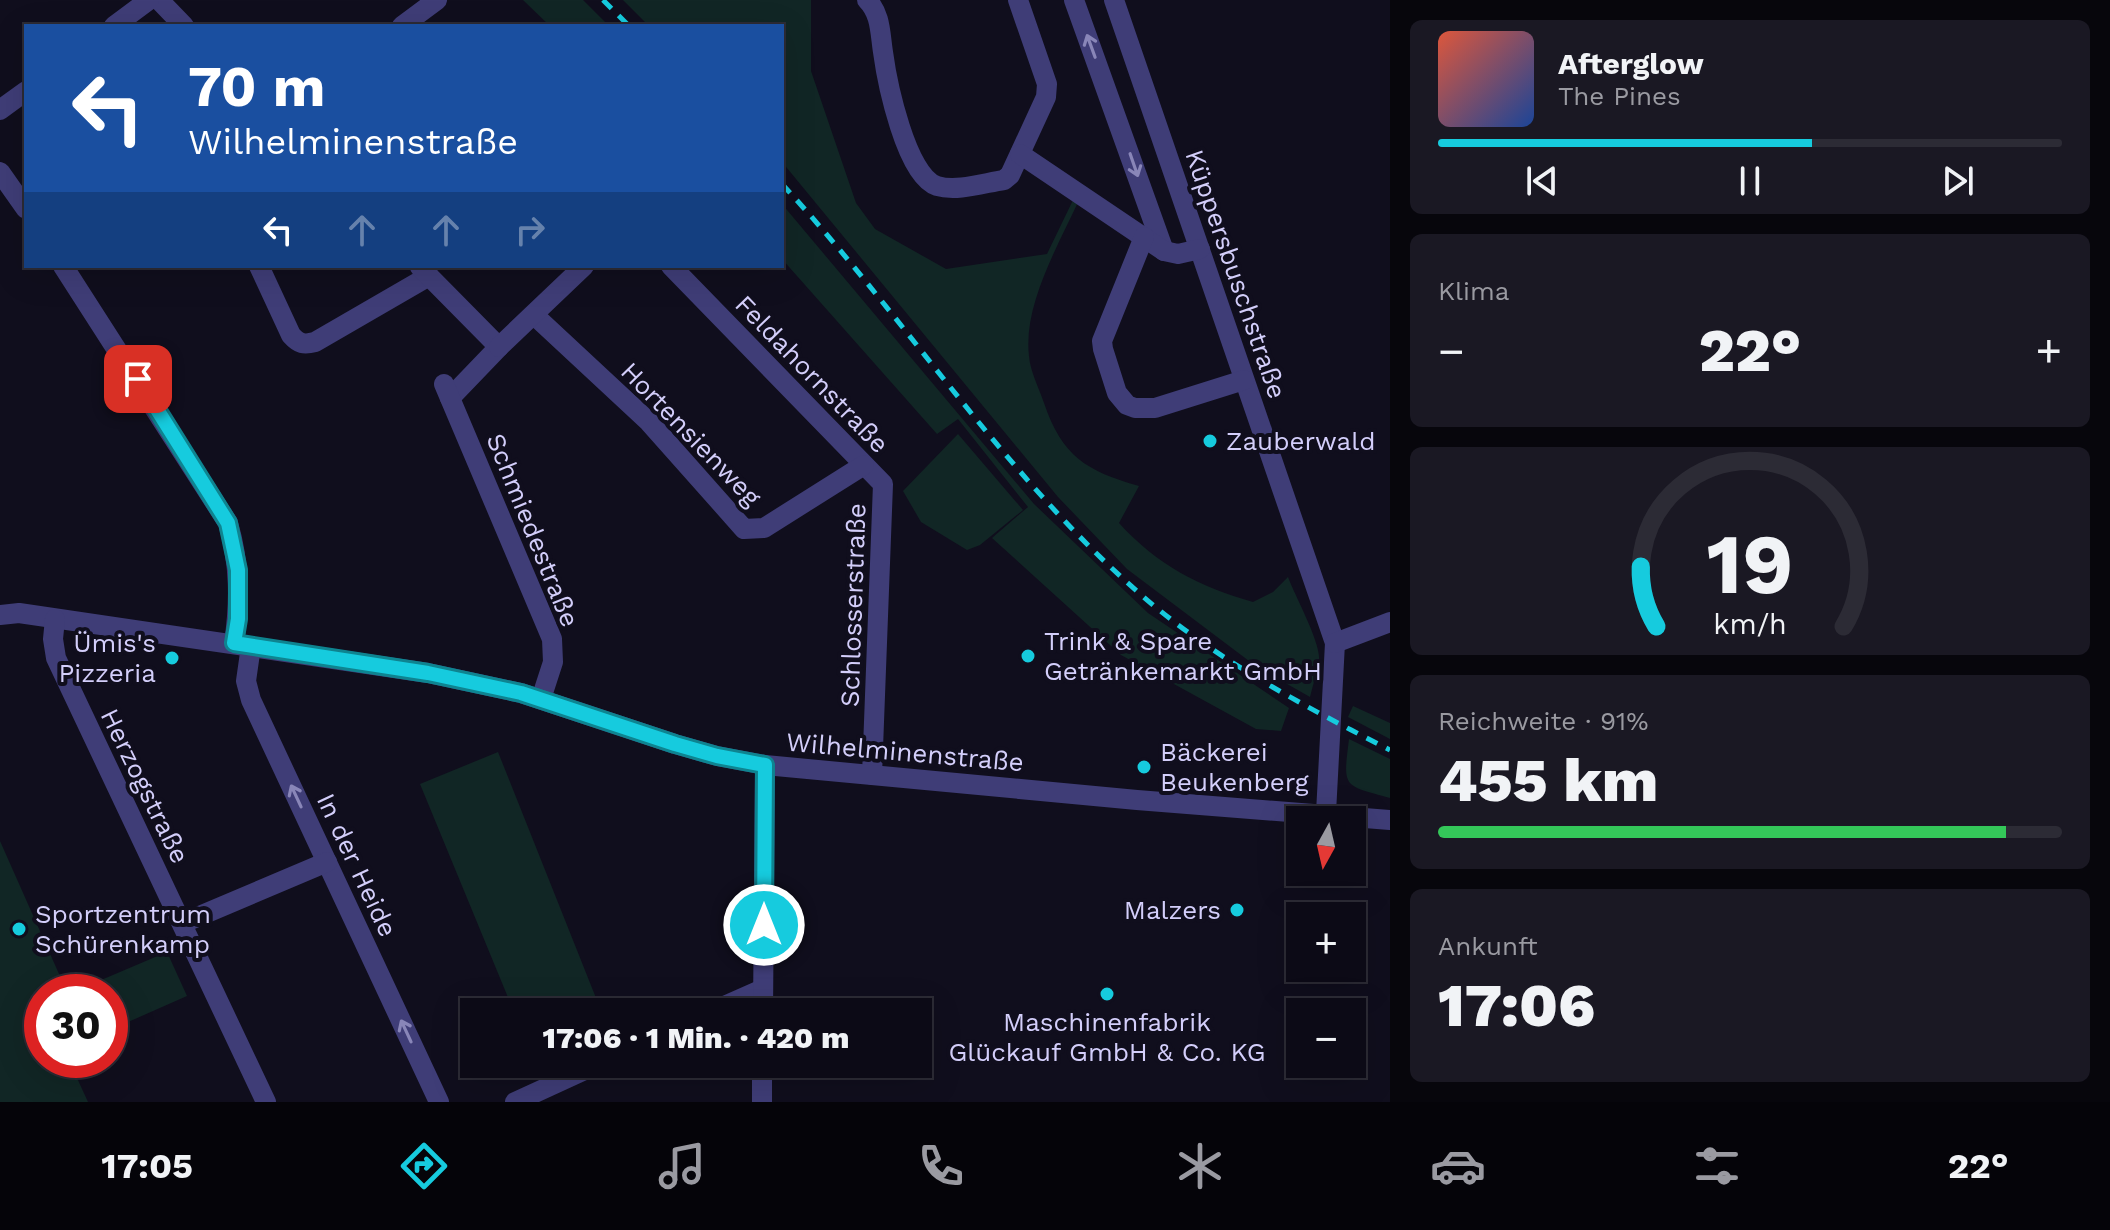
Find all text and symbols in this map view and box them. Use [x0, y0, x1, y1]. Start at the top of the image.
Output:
one-way arrow [1083, 34, 1097, 59]
text: Afterglow [1558, 46, 1704, 81]
text: 70 m [188, 54, 325, 120]
icon: left [56, 56, 160, 160]
text: The Pines [1558, 81, 1681, 111]
text: Wilhelminenstraße [188, 121, 518, 163]
street label: Küppersbuschstraße [1179, 146, 1293, 402]
one-way arrow [1128, 153, 1143, 178]
icon: previous [1520, 159, 1564, 203]
icon: pause [1728, 159, 1772, 203]
icon: next [1936, 159, 1980, 203]
icon: left [256, 208, 300, 252]
icon: ahead [340, 208, 384, 252]
icon: ahead [424, 208, 468, 252]
icon: right [508, 208, 552, 252]
text: Klima [1438, 276, 1509, 306]
street label: Feldahornstraße [729, 289, 895, 459]
text: 22° [1699, 315, 1801, 386]
text: − [1438, 325, 1465, 377]
text: + [2035, 325, 2062, 377]
pin [104, 345, 172, 413]
street label: Hortensienweg [615, 356, 767, 512]
icon: arrive [116, 357, 160, 401]
place label: Zauberwald [1226, 426, 1375, 456]
street label: Schmiedestraße [481, 429, 585, 631]
marker: Zauberwald [1201, 432, 1219, 450]
street label: Schlosserstraße [834, 503, 872, 707]
text: 19 [1706, 516, 1794, 613]
text: km/h [1713, 607, 1787, 641]
place label: Trink & Spare Getränkemarkt GmbH [1044, 626, 1322, 686]
place label: Ümis's Pizzeria [58, 628, 156, 688]
marker: Trink & Spare Getränkemarkt GmbH [1019, 647, 1037, 665]
marker: Ümis's Pizzeria [163, 649, 181, 667]
street label: Herzogstraße [95, 704, 195, 868]
text: Reichweite · 91% [1438, 706, 1648, 736]
street label: Wilhelminenstraße [785, 727, 1025, 777]
place label: Bäckerei Beukenberg [1160, 737, 1309, 797]
text: 455 km [1438, 745, 1658, 816]
marker: Bäckerei Beukenberg [1135, 758, 1153, 776]
one-way arrow [288, 784, 303, 808]
street label: In der Heide [311, 789, 403, 941]
north arrow [1286, 806, 1366, 886]
map controls [1286, 806, 1366, 1078]
position arrow [722, 883, 806, 967]
place label: Malzers [1124, 895, 1221, 925]
place label: Sportzentrum Schürenkamp [35, 899, 211, 959]
marker: Malzers [1228, 901, 1246, 919]
button: + [1286, 902, 1366, 982]
marker: Sportzentrum Schürenkamp [10, 920, 28, 938]
text: Ankunft [1438, 931, 1538, 961]
text: 17:06 [1438, 970, 1595, 1041]
speed limit sign: 30 [24, 974, 128, 1078]
marker: Maschinenfabrik Glückauf GmbH & Co. KG [1098, 985, 1116, 1003]
button: − [1286, 998, 1366, 1078]
place label: Maschinenfabrik Glückauf GmbH & Co. KG [948, 1007, 1266, 1067]
one-way arrow [398, 1020, 413, 1044]
text: 17:06 · 1 Min. · 420 m [543, 1020, 849, 1055]
icon: directions [396, 1138, 452, 1194]
icon: music [654, 1138, 710, 1194]
icon: phone [913, 1138, 969, 1194]
icon: climate [1172, 1138, 1228, 1194]
icon: car [1430, 1138, 1486, 1194]
icon: filters [1689, 1138, 1745, 1194]
text: 17:05 [101, 1145, 193, 1187]
text: 22° [1948, 1145, 2009, 1187]

